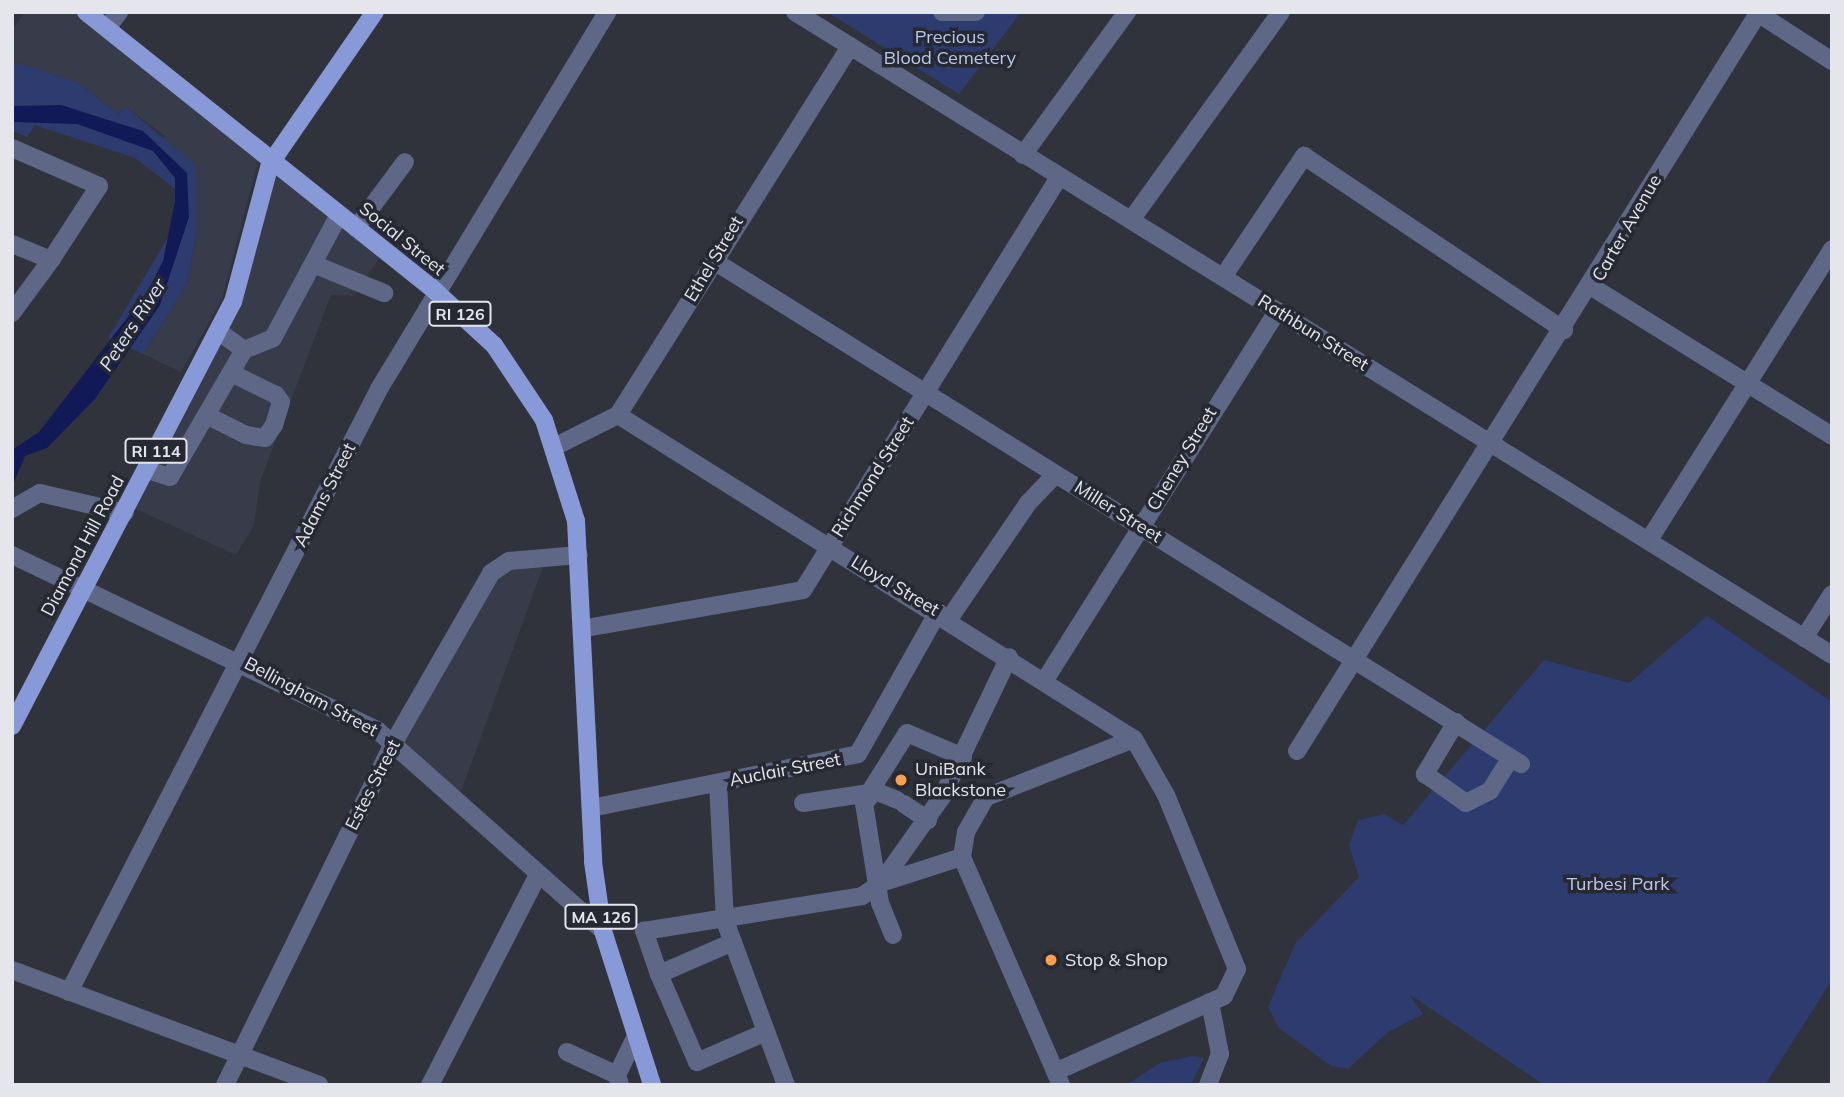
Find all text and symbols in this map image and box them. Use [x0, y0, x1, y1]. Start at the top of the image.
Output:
park label: Precious Blood Cemetery [884, 27, 1016, 70]
street label: Carter Avenue [1588, 171, 1666, 285]
street label: Social Street [355, 198, 449, 280]
street label: Ethel Street [680, 212, 748, 306]
water label: Peters River [95, 275, 171, 375]
street label: Rathbun Street [1254, 290, 1372, 376]
road number: RI 126 [428, 302, 491, 326]
street label: Cheney Street [1143, 403, 1221, 515]
street label: Richmond Street [827, 413, 919, 541]
road number: RI 114 [124, 438, 188, 464]
street label: Adams Street [290, 439, 360, 551]
street label: Diamond Hill Road [37, 472, 129, 620]
street label: Miller Street [1070, 477, 1166, 547]
street label: Lloyd Street [847, 551, 943, 621]
street label: Bellingham Street [241, 653, 381, 741]
street label: Estes Street [341, 736, 405, 834]
street label: Auclair Street [728, 749, 842, 791]
place label: UniBank Blackstone [915, 759, 1006, 802]
marker: UniBank Blackstone [893, 772, 909, 788]
park label: Turbesi Park [1567, 873, 1669, 895]
road number: MA 126 [564, 904, 638, 930]
place label: Stop & Shop [1065, 949, 1168, 971]
marker: Stop & Shop [1043, 952, 1059, 968]

